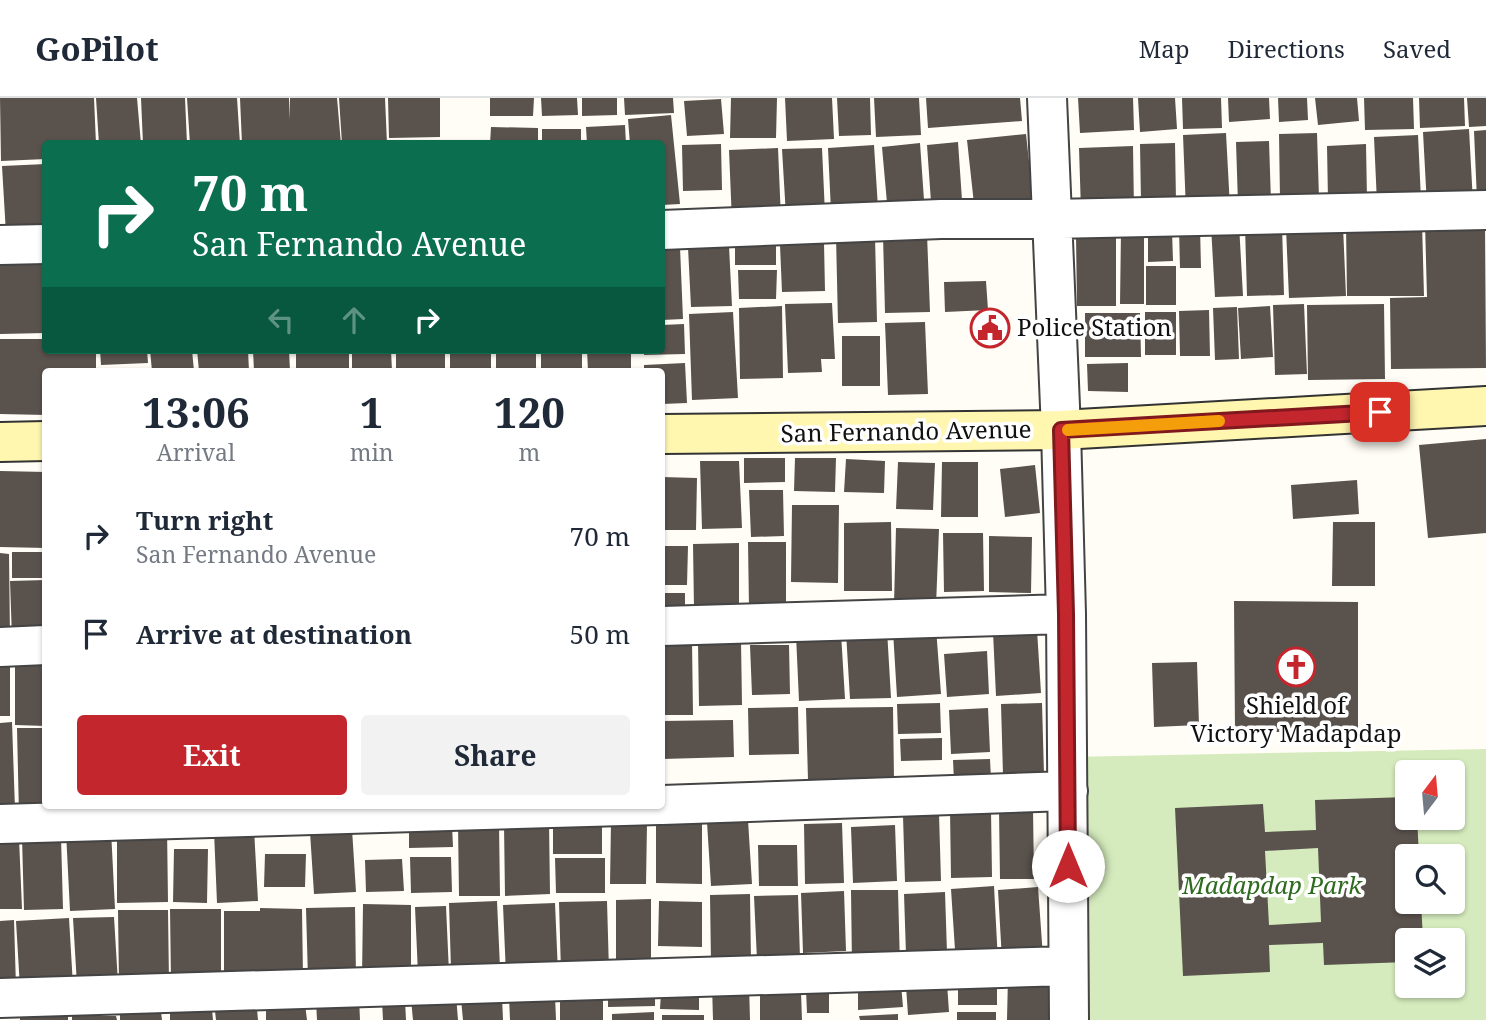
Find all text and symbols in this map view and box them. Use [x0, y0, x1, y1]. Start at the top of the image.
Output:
text: GoPilot [35, 26, 159, 71]
text: Map [1139, 32, 1190, 65]
text: Directions [1228, 32, 1345, 65]
text: Saved [1383, 32, 1451, 65]
text: 70 m [192, 159, 308, 225]
icon: right [77, 168, 168, 259]
text: San Fernando Avenue [192, 222, 526, 265]
icon: left [262, 301, 300, 339]
icon: ahead [335, 301, 373, 339]
icon: right [408, 301, 446, 339]
public building icon: Police Station [969, 307, 1011, 349]
place label: Police Station [1017, 310, 1172, 343]
pin [1350, 382, 1410, 442]
text: 13:06 [142, 383, 250, 440]
text: 1 [360, 383, 384, 440]
text: 120 [494, 383, 565, 440]
icon: arrive [1361, 393, 1399, 431]
street label: San Fernando Avenue [780, 412, 1032, 449]
text: Arrival [157, 436, 235, 468]
text: min [350, 436, 394, 468]
text: m [518, 436, 540, 468]
text: Turn right [136, 502, 273, 538]
icon: right [77, 517, 115, 555]
text: 70 m [570, 518, 630, 554]
text: San Fernando Avenue [136, 538, 376, 570]
icon: arrive [77, 615, 115, 653]
text: Arrive at destination [136, 616, 412, 652]
text: 50 m [570, 616, 630, 652]
church icon: Shield of Victory Madapdap [1275, 646, 1317, 688]
place label: Shield of Victory Madapdap [1190, 688, 1402, 749]
button: Exit [77, 715, 347, 795]
button: Share [361, 715, 630, 795]
north arrow [1395, 760, 1465, 830]
map controls [1395, 760, 1465, 998]
position arrow [1031, 829, 1105, 903]
button: search [1395, 844, 1465, 914]
park label: Madapdap Park [1181, 868, 1363, 901]
button: layers [1395, 928, 1465, 998]

